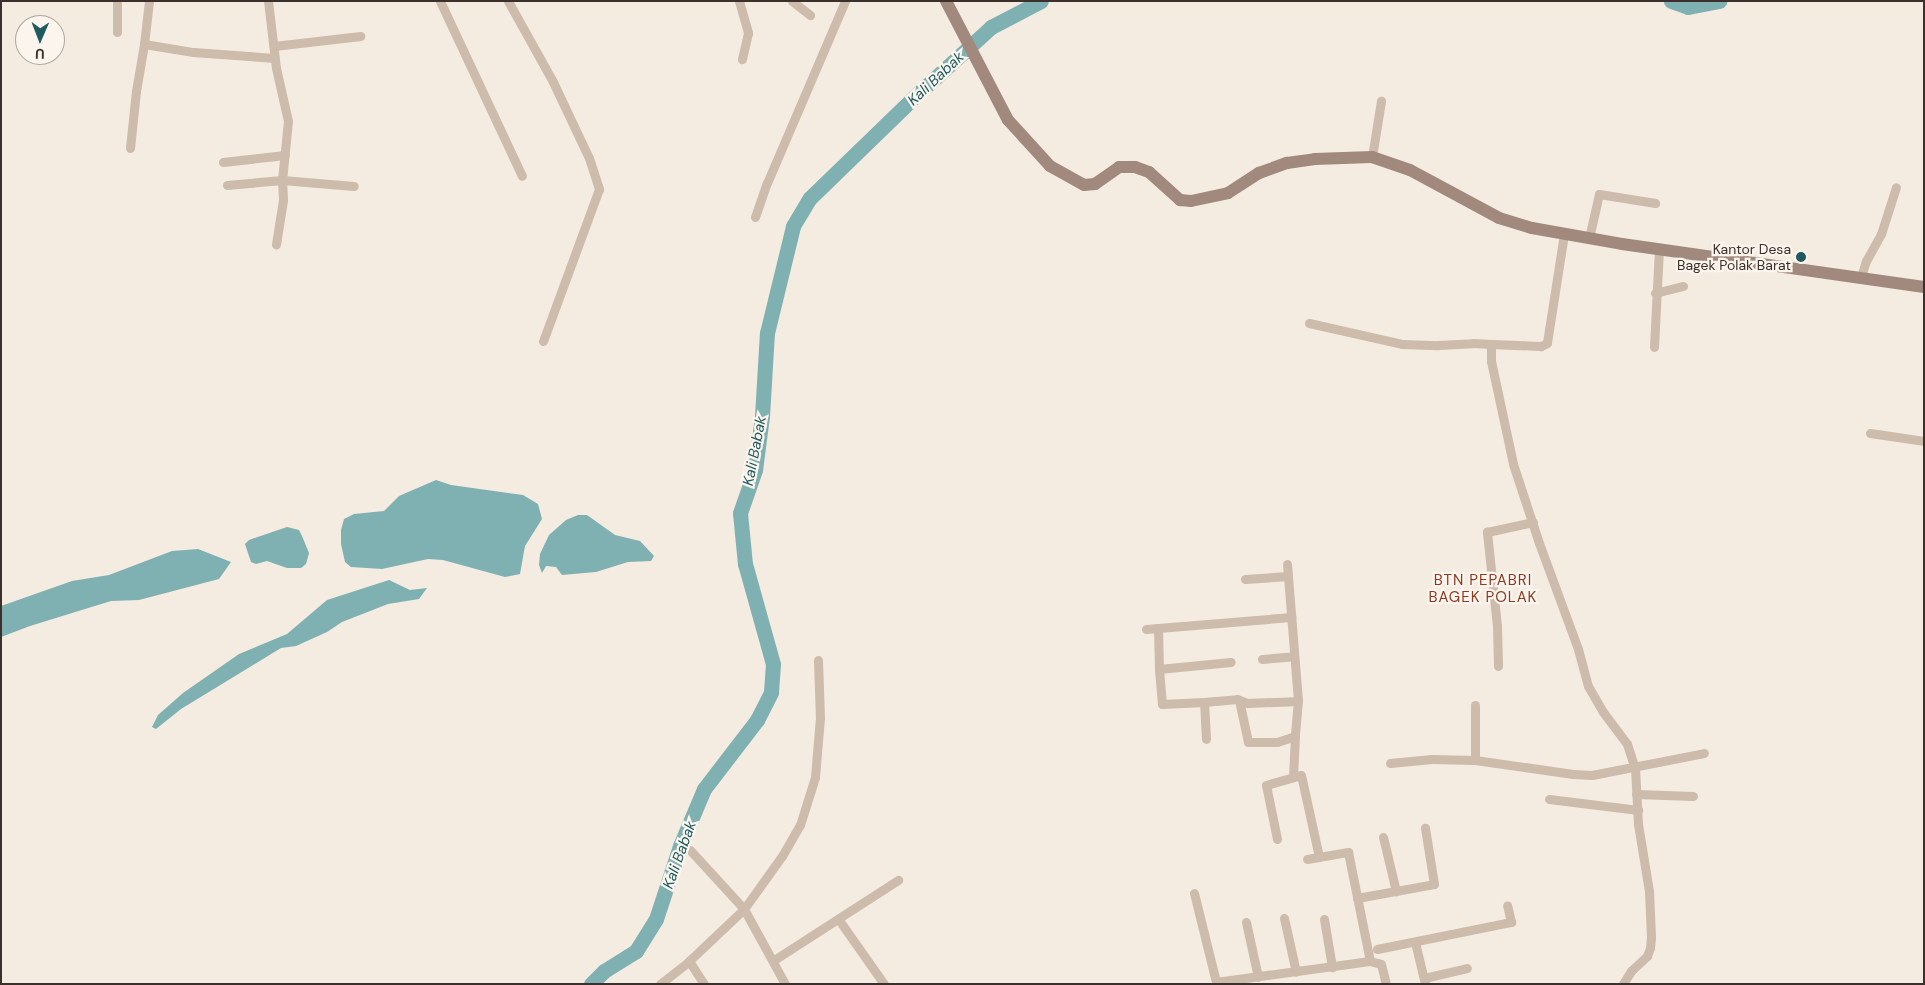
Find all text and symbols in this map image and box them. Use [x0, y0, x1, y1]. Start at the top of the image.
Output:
north arrow [15, 15, 65, 65]
text: U [35, 45, 45, 63]
water label: Kali Babak [904, 48, 968, 110]
place label: Kantor Desa Bagek Polak Barat [1677, 241, 1791, 274]
marker: Kantor Desa Bagek Polak Barat [1795, 251, 1807, 263]
water label: Kali Babak [739, 415, 771, 487]
district label: BTN PEPABRI BAGEK POLAK [1427, 571, 1539, 606]
water label: Kali Babak [659, 819, 701, 891]

